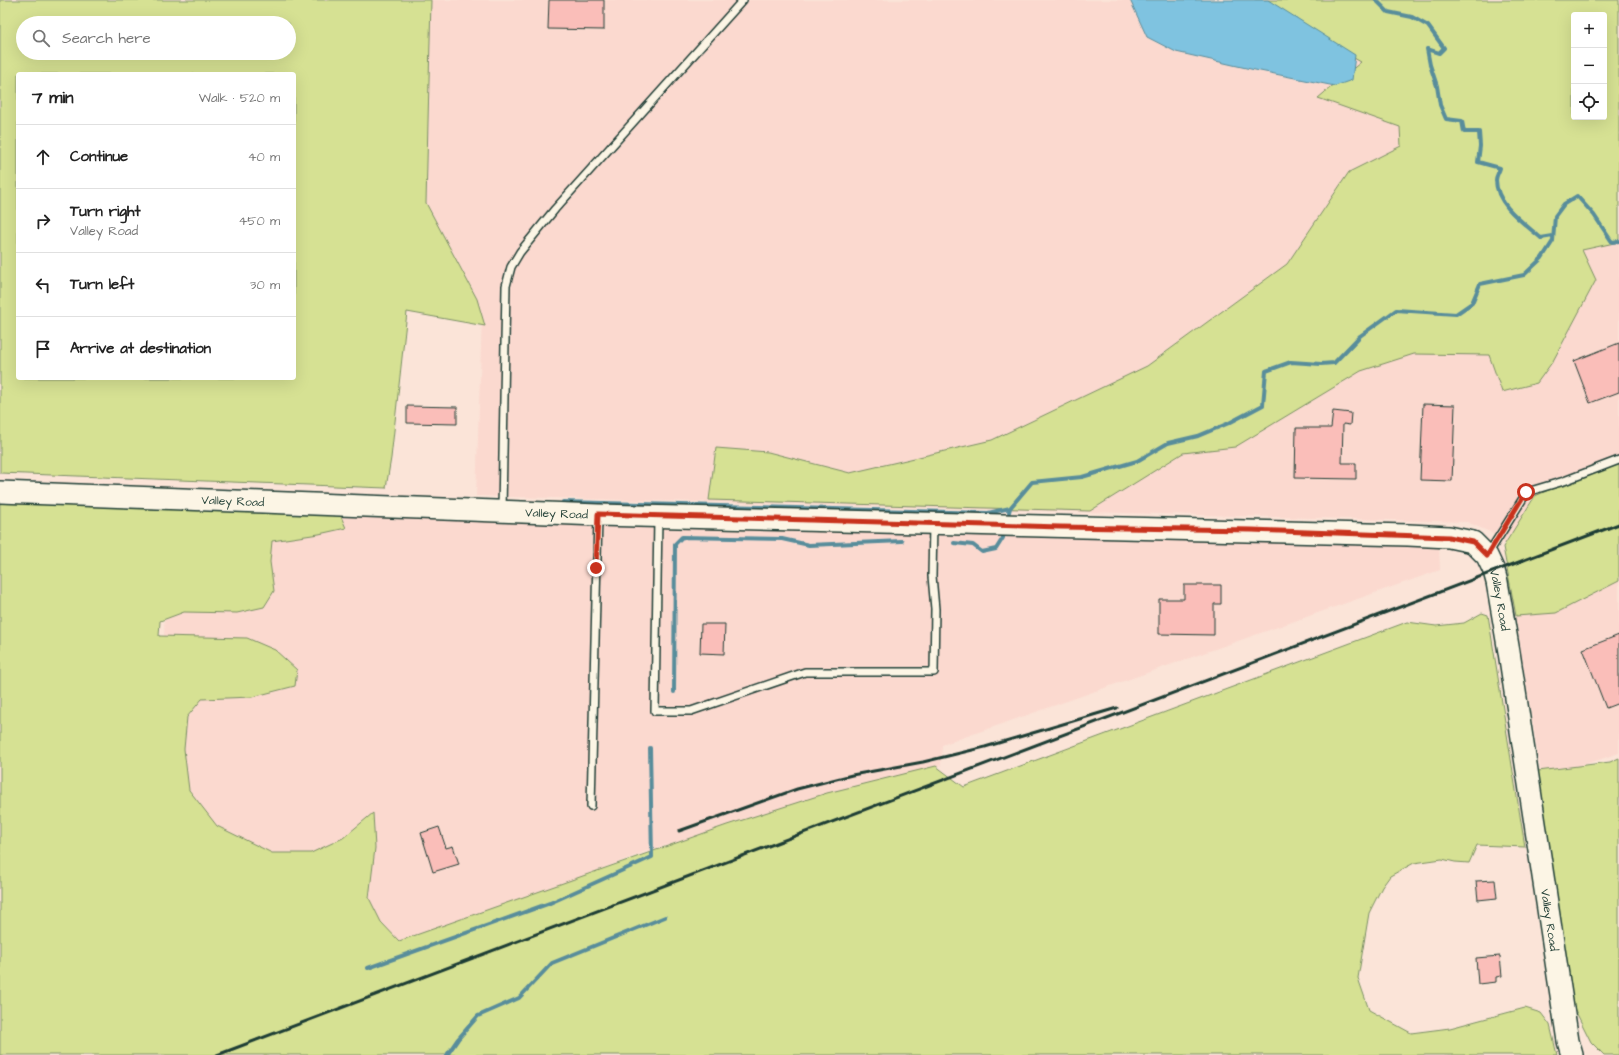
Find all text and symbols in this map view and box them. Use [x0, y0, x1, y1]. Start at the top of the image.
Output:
map controls [1571, 12, 1607, 120]
button: + [1571, 12, 1607, 48]
search box [16, 16, 296, 60]
icon: search [30, 27, 52, 49]
text: Search here [62, 28, 151, 49]
button: − [1571, 48, 1607, 84]
button: locate [1571, 84, 1607, 120]
text: 7 min [32, 86, 74, 110]
text: Walk · 520 m [199, 89, 280, 107]
icon: ahead [32, 146, 54, 168]
text: Continue [70, 146, 128, 167]
text: 40 m [248, 148, 280, 166]
text: Turn right [70, 201, 141, 222]
icon: right [32, 210, 54, 232]
text: 450 m [238, 212, 280, 230]
text: Valley Road [70, 222, 138, 240]
icon: left [32, 274, 54, 296]
text: Turn left [70, 274, 134, 295]
text: 30 m [250, 276, 280, 294]
icon: arrive [32, 338, 54, 360]
text: Arrive at destination [70, 338, 211, 359]
route start [1517, 483, 1535, 501]
street label: Valley Road [201, 492, 265, 511]
street label: Valley Road [525, 504, 588, 524]
route end [587, 559, 605, 577]
street label: Valley Road [1485, 567, 1513, 632]
street label: Valley Road [1536, 888, 1562, 952]

